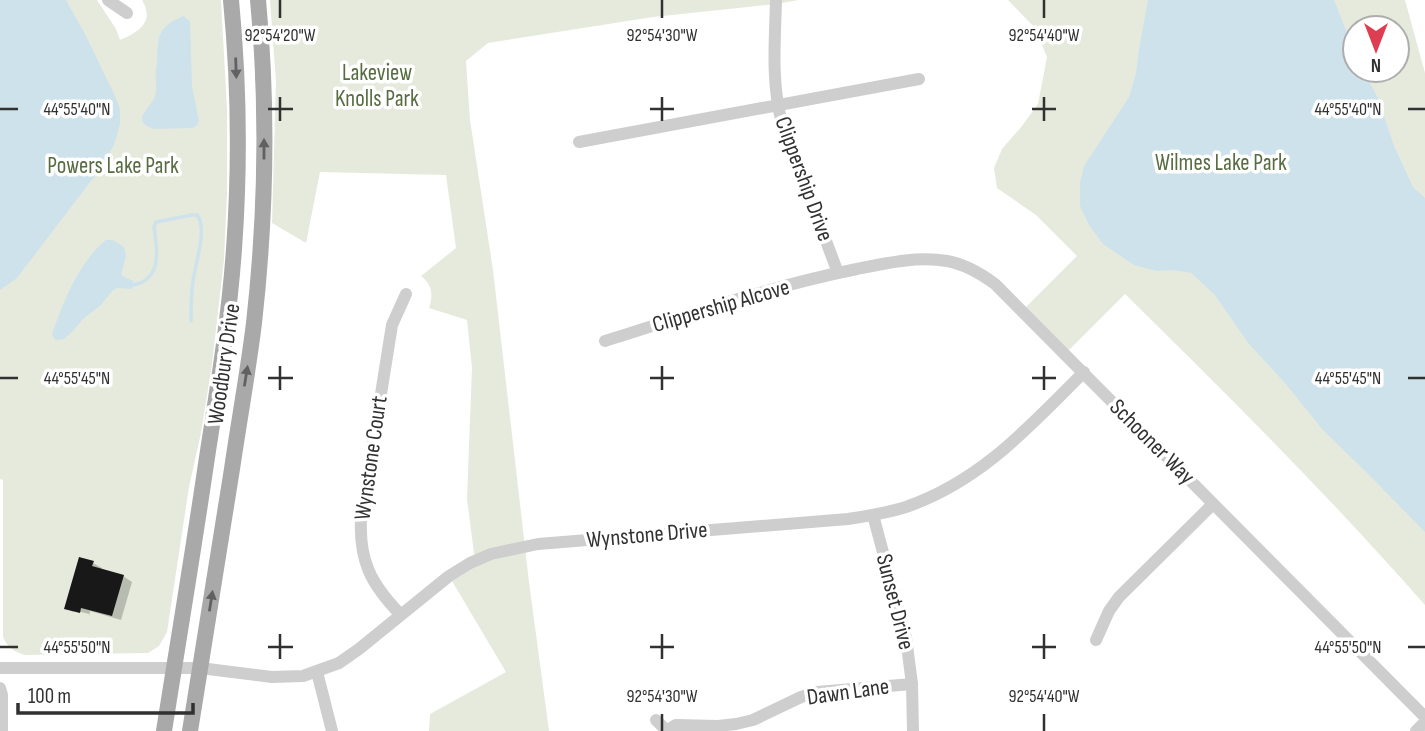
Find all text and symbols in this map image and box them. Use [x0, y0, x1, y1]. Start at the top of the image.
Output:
north arrow [1341, 14, 1411, 84]
text: 92°54'20"W [245, 25, 316, 46]
text: 92°54'30"W [627, 25, 698, 46]
text: 92°54'40"W [1009, 25, 1080, 46]
text: N [1371, 53, 1381, 76]
one-way arrow [231, 57, 242, 79]
park label: Lakeview Knolls Park [335, 59, 419, 113]
text: 44°55'40"N [43, 99, 111, 120]
text: 44°55'40"N [1314, 99, 1382, 120]
street label: Clippership Drive [769, 113, 839, 245]
one-way arrow [258, 138, 270, 160]
park label: Wilmes Lake Park [1155, 149, 1287, 177]
park label: Powers Lake Park [47, 152, 179, 180]
street label: Clippership Alcove [649, 273, 793, 339]
street label: Woodbury Drive [202, 302, 246, 426]
one-way arrow [241, 365, 252, 387]
text: 44°55'45"N [44, 368, 110, 389]
text: 44°55'45"N [1315, 368, 1381, 389]
street label: Schooner Way [1103, 393, 1201, 491]
street label: Wynstone Court [348, 394, 394, 522]
street label: Wynstone Drive [585, 516, 709, 554]
street label: Sunset Drive [870, 551, 920, 653]
one-way arrow [206, 589, 217, 611]
text: 44°55'50"N [44, 637, 110, 658]
text: 44°55'50"N [1315, 637, 1381, 658]
scale bar [18, 672, 192, 716]
street label: Dawn Lane [805, 672, 891, 712]
text: 100 m [28, 684, 71, 709]
text: 92°54'30"W [627, 686, 698, 707]
text: 92°54'40"W [1009, 686, 1080, 707]

